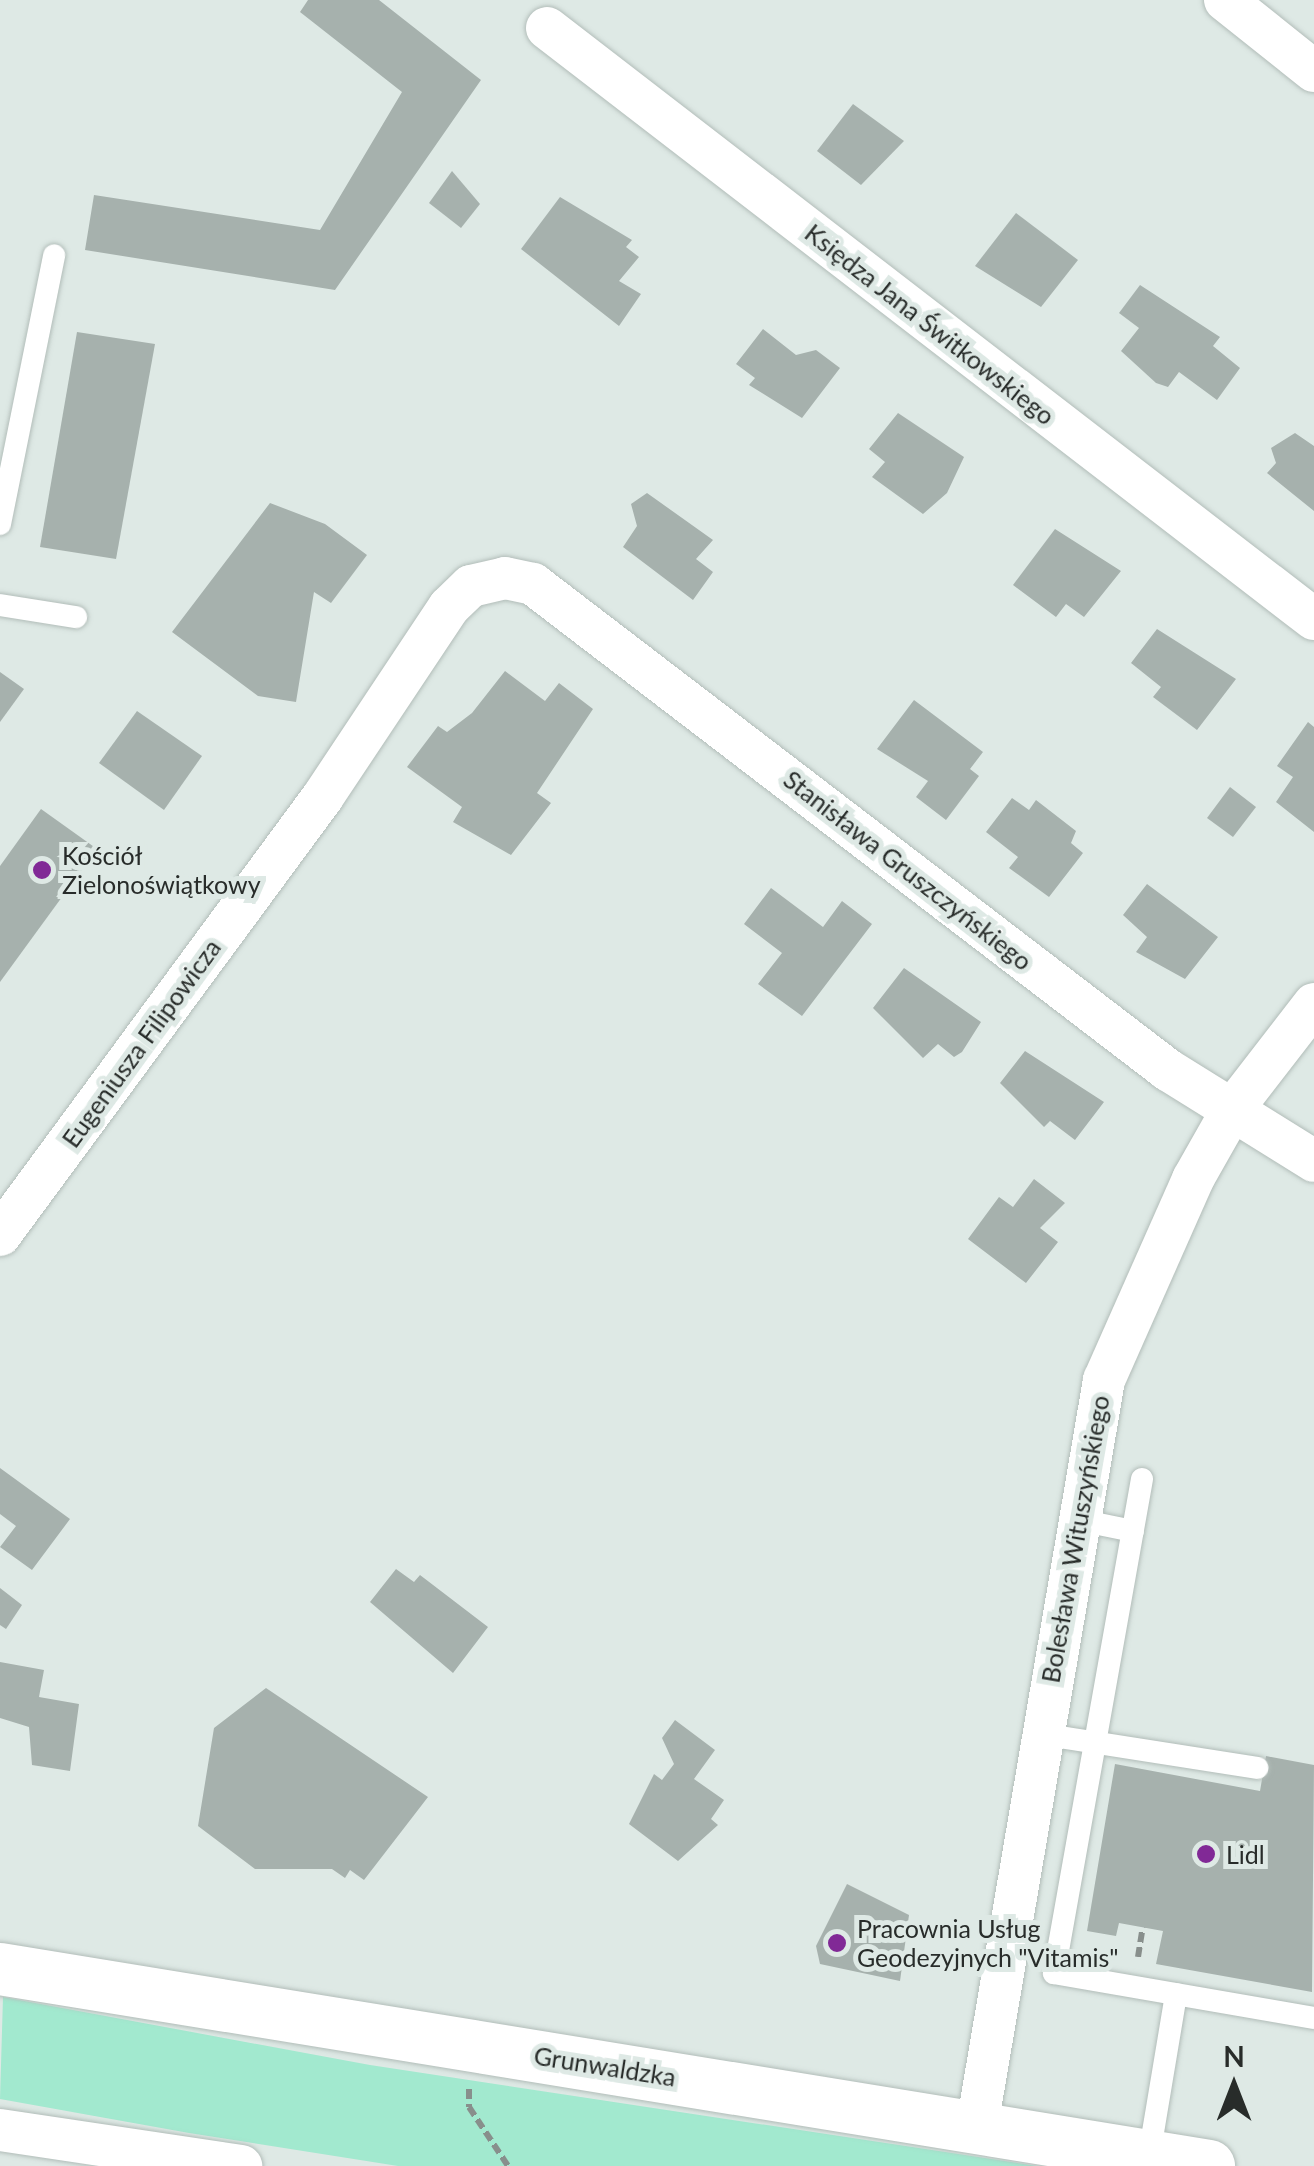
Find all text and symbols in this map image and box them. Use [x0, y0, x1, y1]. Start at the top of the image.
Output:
street label: Księdza Jana Świtkowskiego [799, 217, 1061, 431]
street label: Stanisława Gruszczyńskiego [778, 764, 1038, 976]
place label: Kościół Zielonoświątkowy [62, 841, 261, 900]
marker: Kościół Zielonoświątkowy [31, 859, 53, 881]
street label: Eugeniusza Filipowicza [55, 933, 227, 1153]
street label: Bolesława Wituszyńskiego [1035, 1393, 1115, 1685]
place label: Lidl [1226, 1839, 1265, 1869]
marker: Lidl [1195, 1843, 1217, 1865]
place label: Pracownia Usług Geodezyjnych "Vitamis" [857, 1914, 1119, 1973]
marker: Pracownia Usług Geodezyjnych "Vitamis" [826, 1932, 848, 1954]
north arrow [1184, 2036, 1284, 2136]
text: N [1223, 2039, 1245, 2073]
street label: Grunwaldzka [532, 2040, 678, 2092]

